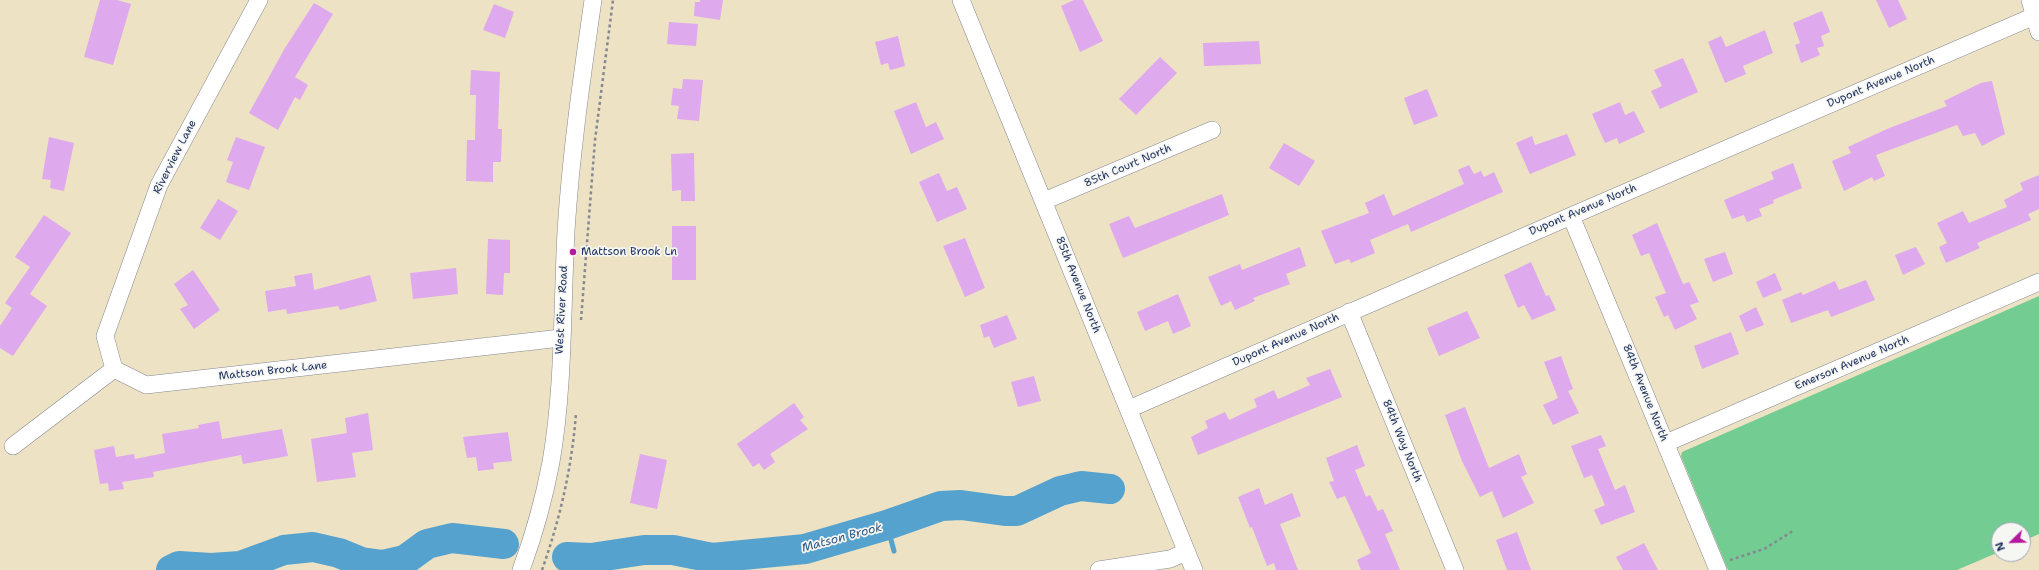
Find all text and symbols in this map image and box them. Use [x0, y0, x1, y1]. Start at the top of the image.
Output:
street label: Dupont Avenue North [1825, 53, 1937, 111]
street label: Riverview Lane [151, 118, 199, 196]
street label: 85th Court North [1082, 142, 1174, 190]
street label: Dupont Avenue North [1527, 181, 1639, 239]
street label: 85th Avenue North [1053, 235, 1103, 335]
place label: Mattson Brook Ln [581, 245, 677, 259]
marker: Mattson Brook Ln [568, 247, 578, 257]
street label: West River Road [553, 265, 571, 355]
street label: Dupont Avenue North [1231, 311, 1341, 369]
street label: Emerson Avenue North [1793, 333, 1911, 393]
street label: 84th Avenue North [1619, 342, 1671, 444]
street label: Mattson Brook Lane [218, 359, 328, 383]
street label: 84th Way North [1379, 398, 1425, 484]
water label: Matson Brook [800, 520, 884, 556]
north arrow [1991, 522, 2031, 562]
text: N [1992, 540, 2009, 553]

